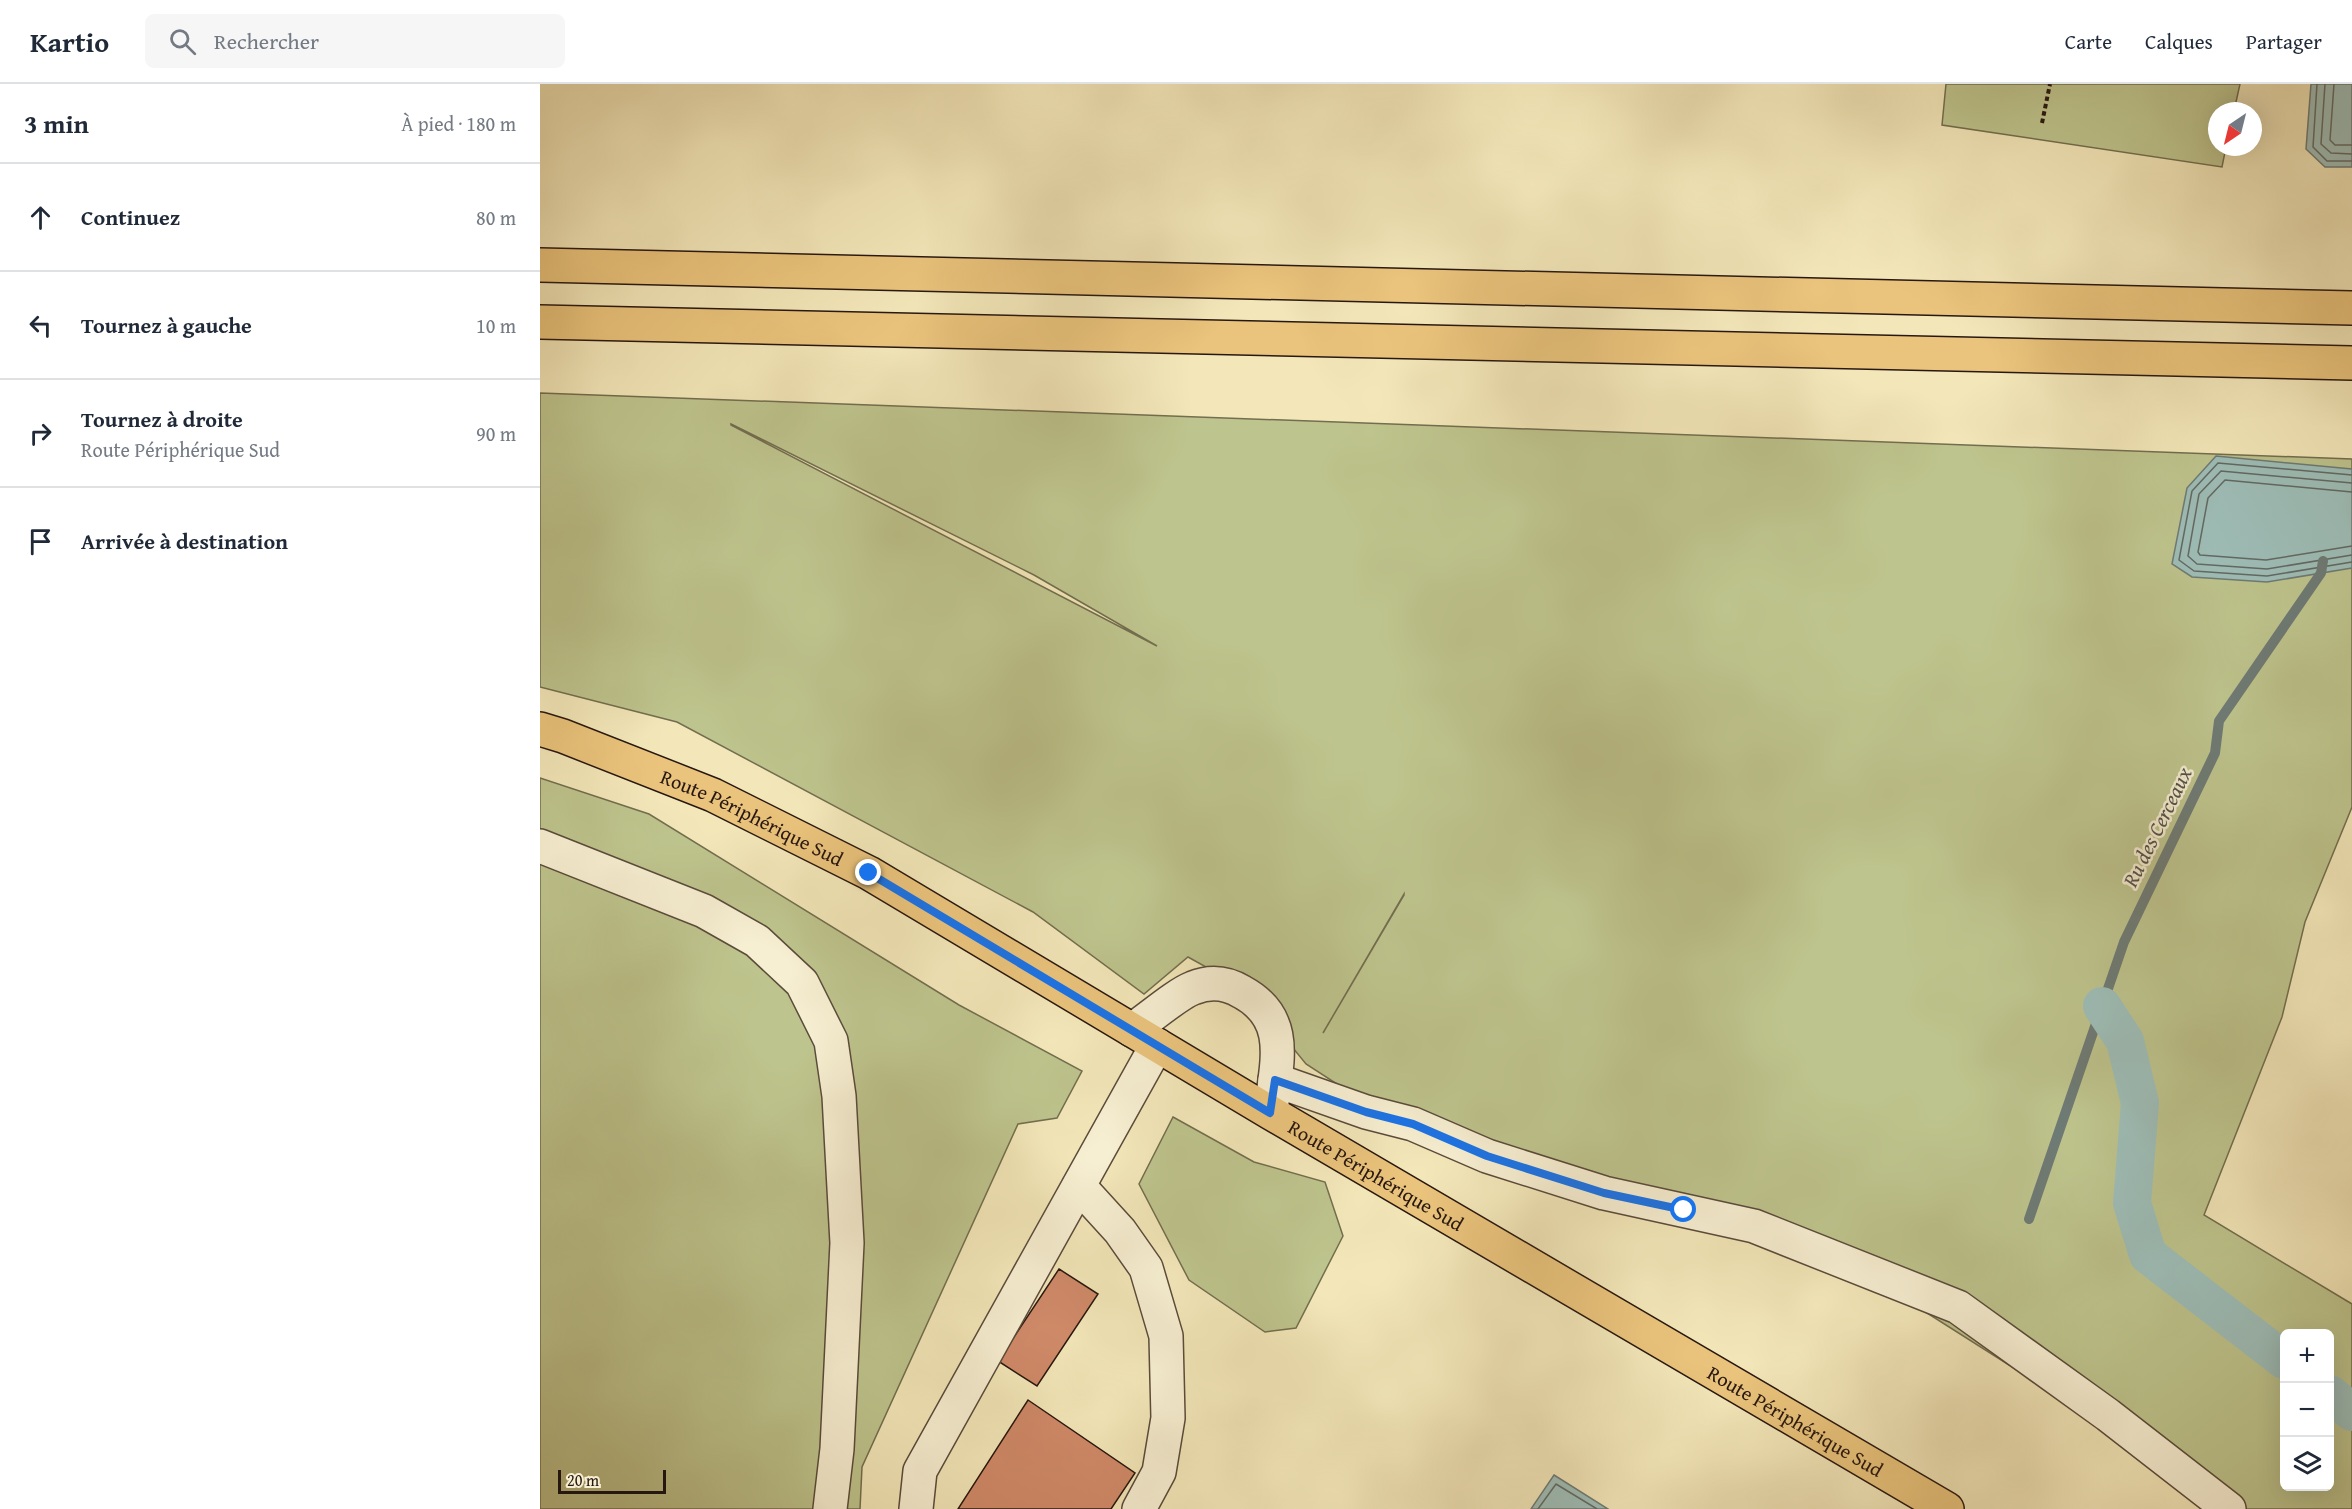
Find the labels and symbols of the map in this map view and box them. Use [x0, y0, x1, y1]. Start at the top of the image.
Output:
north arrow [2208, 102, 2262, 156]
street label: Route Périphérique Sud [657, 761, 849, 873]
water label: Ru des Cerceaux [2114, 761, 2200, 893]
route end [855, 859, 881, 885]
street label: Route Périphérique Sud [1283, 1112, 1470, 1238]
route start [1670, 1196, 1696, 1222]
street label: Route Périphérique Sud [1702, 1358, 1889, 1483]
scale bar [558, 1467, 666, 1494]

